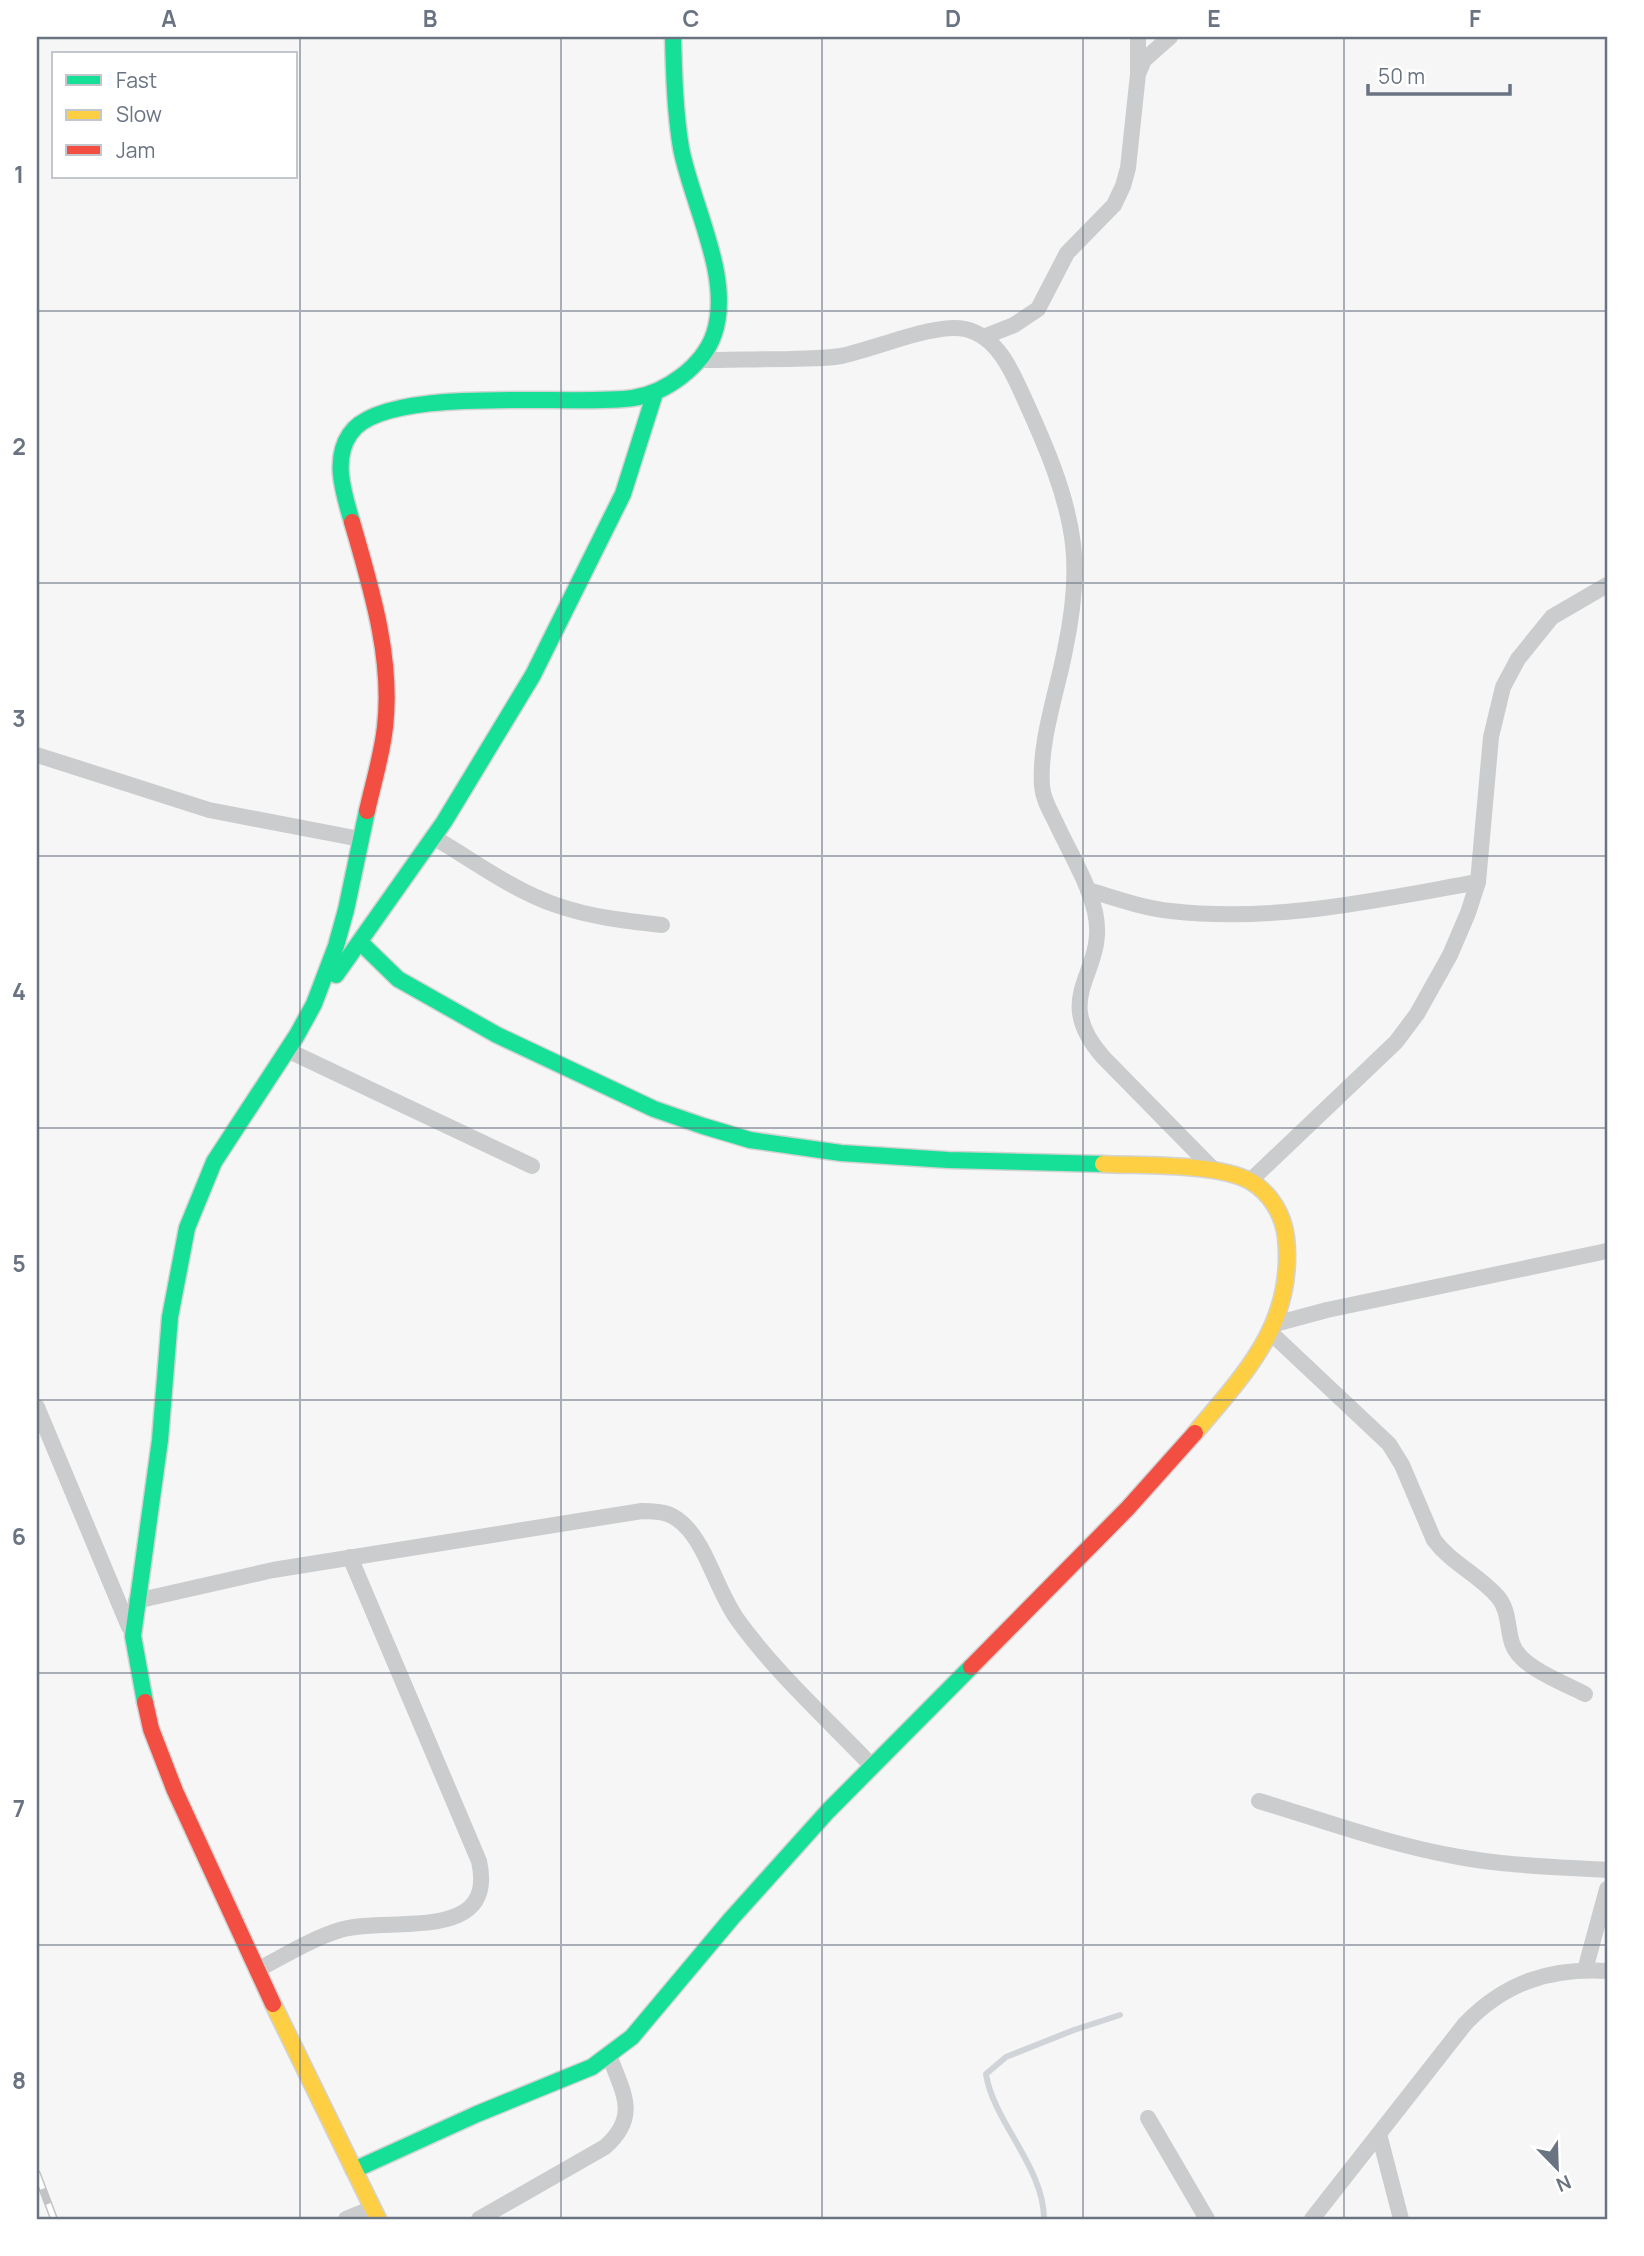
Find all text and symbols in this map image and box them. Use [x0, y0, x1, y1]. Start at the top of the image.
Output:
text: A [161, 2, 177, 34]
text: B [423, 2, 437, 34]
text: C [683, 2, 700, 34]
text: D [945, 2, 961, 34]
text: E [1207, 2, 1221, 34]
text: F [1469, 2, 1481, 34]
legend [52, 52, 298, 178]
scale bar [1368, 52, 1509, 96]
text: 50 m [1378, 62, 1425, 90]
text: Fast [116, 66, 157, 94]
text: Slow [116, 100, 162, 128]
text: Jam [116, 136, 155, 164]
text: 1 [14, 158, 24, 190]
text: 2 [12, 430, 26, 462]
text: 3 [12, 702, 26, 734]
text: 4 [12, 975, 26, 1007]
text: 5 [12, 1247, 26, 1279]
text: 6 [12, 1520, 26, 1552]
text: 7 [13, 1792, 25, 1824]
text: 8 [12, 2064, 26, 2096]
north arrow [1522, 2134, 1592, 2204]
text: N [1552, 2169, 1575, 2198]

